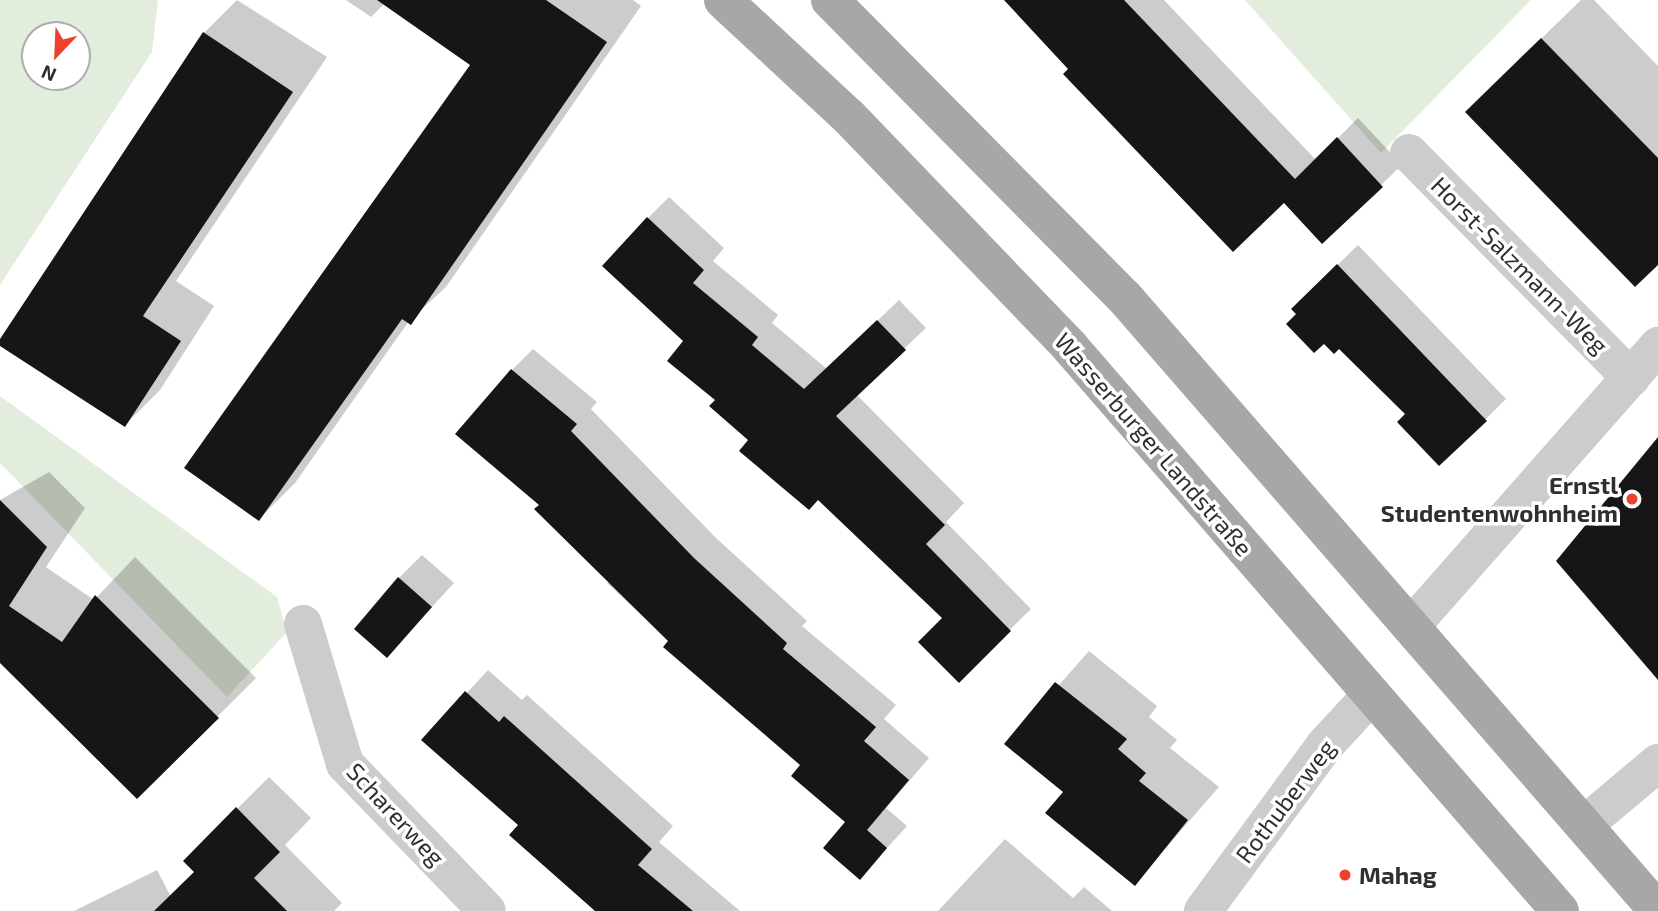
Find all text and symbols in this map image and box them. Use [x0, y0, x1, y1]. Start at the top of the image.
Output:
north arrow [21, 21, 91, 91]
text: N [38, 61, 59, 87]
street label: Horst-Salzmann-Weg [1426, 171, 1614, 359]
street label: Wasserburger Landstraße [1049, 326, 1259, 562]
place label: Ernstl Studentenwohnheim [1381, 471, 1618, 527]
marker: Ernstl Studentenwohnheim [1624, 491, 1640, 507]
street label: Rothuberweg [1229, 734, 1341, 868]
street label: Scharerweg [341, 757, 451, 871]
place label: Mahag [1359, 861, 1437, 889]
marker: Mahag [1337, 867, 1353, 883]

